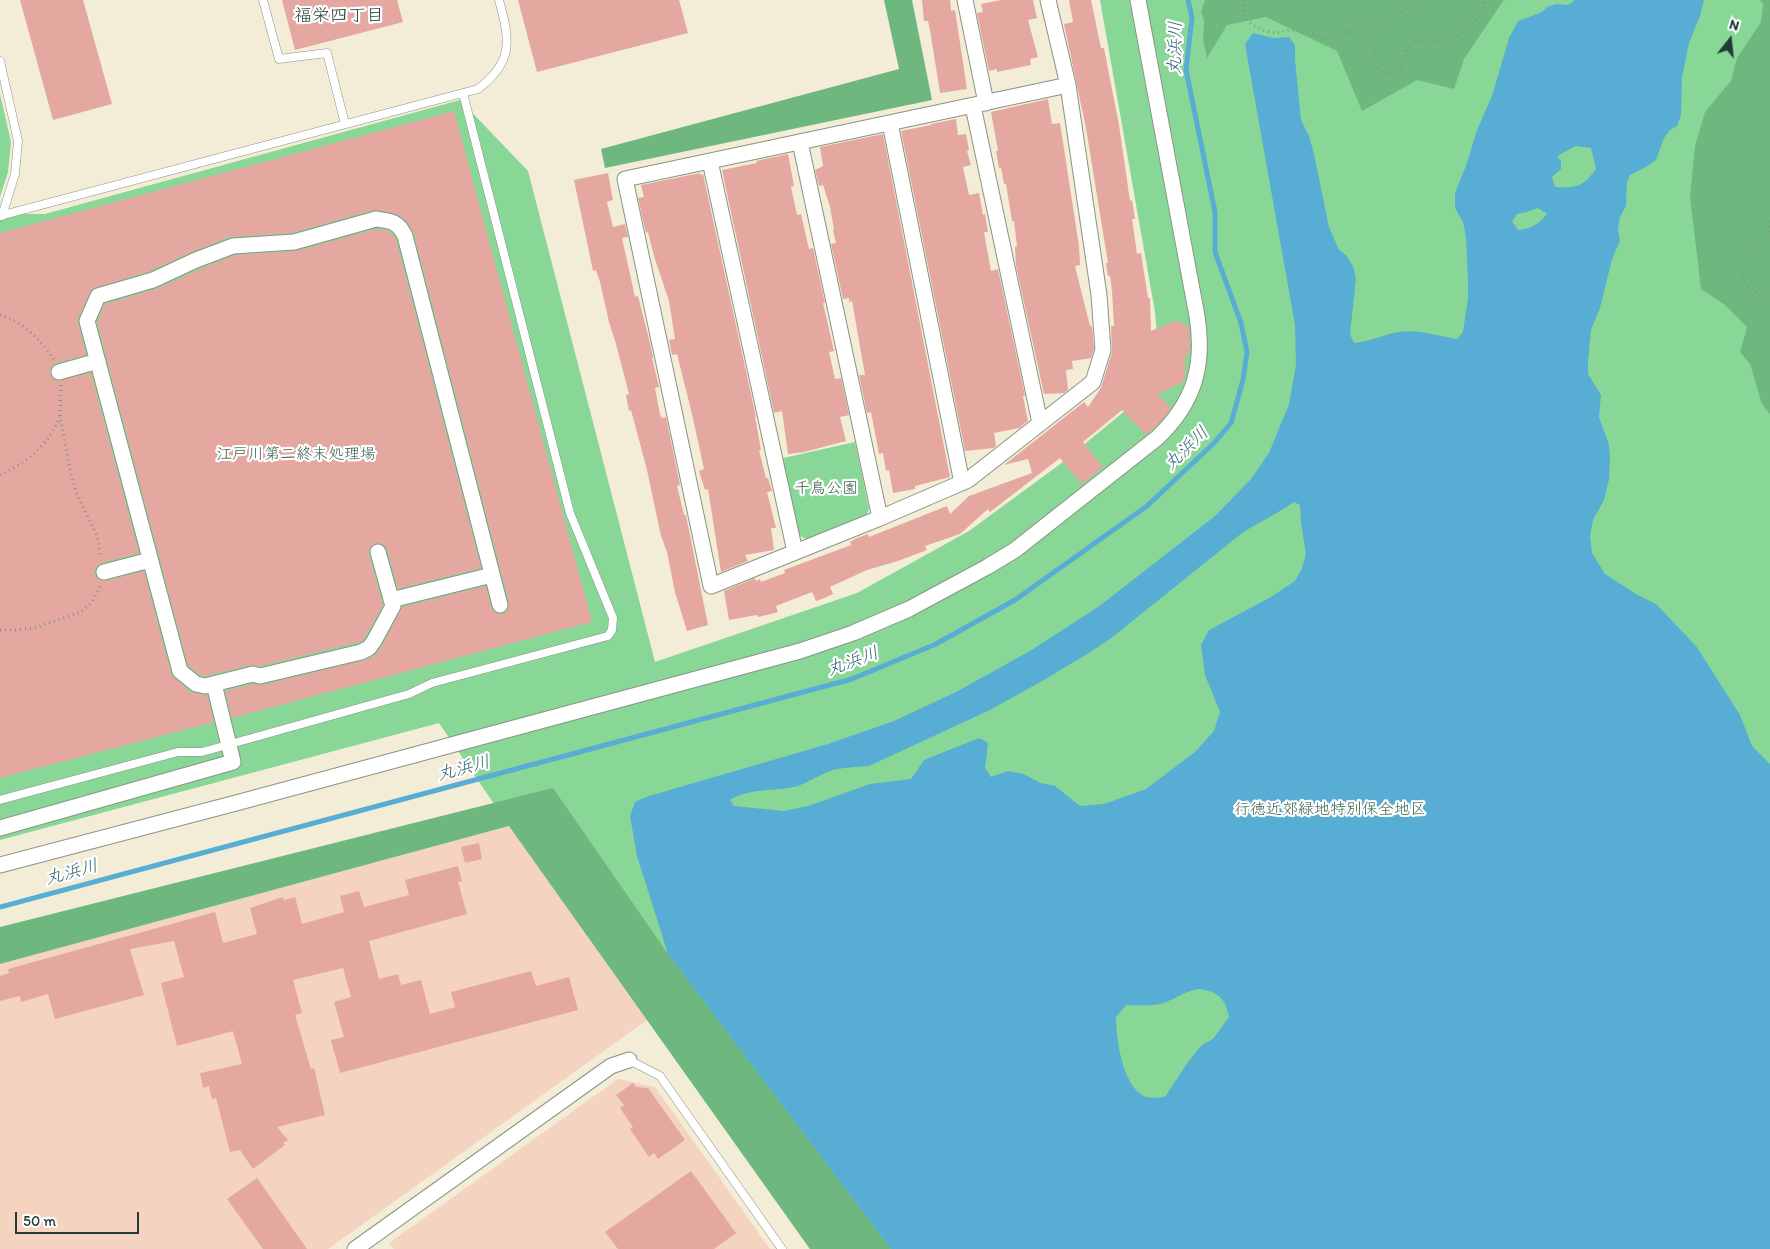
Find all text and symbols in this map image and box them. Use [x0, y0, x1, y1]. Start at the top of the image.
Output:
district label: 福栄四丁目 [294, 5, 384, 27]
north arrow [1705, 15, 1755, 65]
text: N [1727, 16, 1741, 35]
water label: 丸浜川 [1165, 21, 1187, 75]
water label: 丸浜川 [1160, 422, 1214, 476]
park label: 江戸川第二終末処理場 [216, 445, 376, 465]
park label: 千鳥公園 [794, 479, 858, 499]
water label: 丸浜川 [824, 643, 882, 681]
water label: 丸浜川 [435, 752, 493, 786]
park label: 行徳近郊緑地特別保全地区 [1234, 800, 1426, 820]
water label: 丸浜川 [43, 856, 101, 890]
scale bar [18, 1202, 141, 1234]
text: 50 m [23, 1212, 56, 1230]

